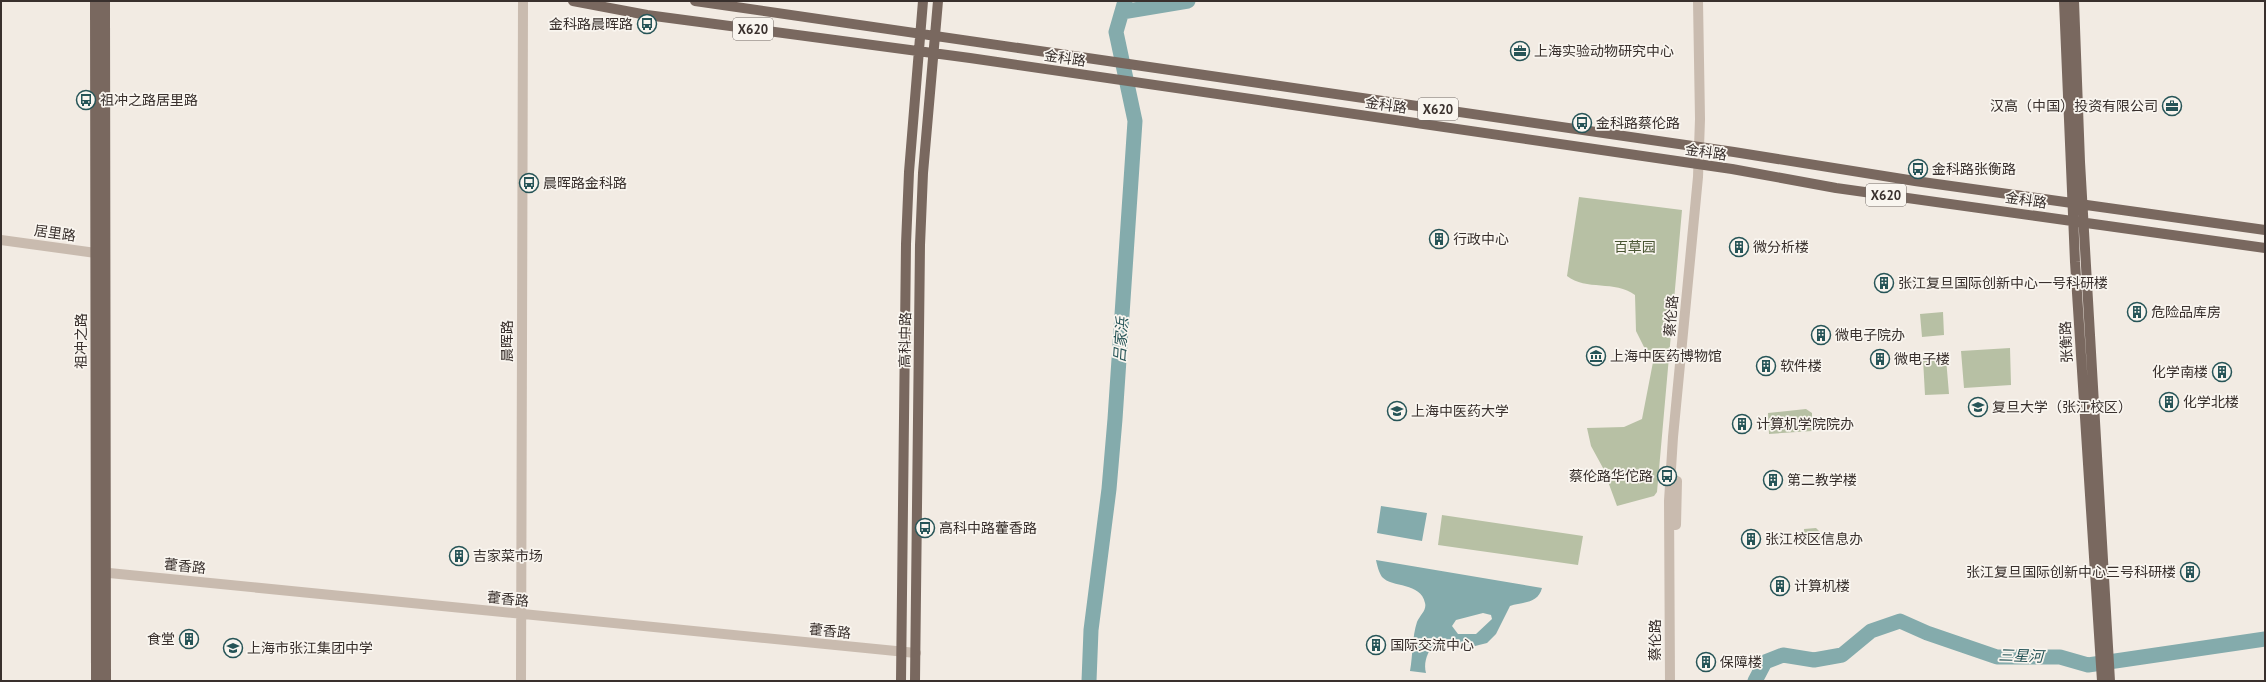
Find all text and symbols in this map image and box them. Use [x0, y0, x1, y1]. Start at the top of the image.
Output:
bus stop icon: 金科路晨晖路 [636, 13, 658, 35]
place label: 金科路晨晖路 [549, 15, 633, 33]
road number: X620 [733, 18, 773, 40]
office icon: 上海实验动物研究中心 [1509, 40, 1531, 62]
place label: 上海实验动物研究中心 [1534, 42, 1674, 60]
street label: 金科路 [1043, 46, 1087, 70]
bus stop icon: 祖冲之路居里路 [75, 89, 97, 111]
place label: 祖冲之路居里路 [100, 91, 198, 109]
street label: 金科路 [1364, 93, 1408, 117]
office icon: 汉高（中国）投资有限公司 [2161, 95, 2183, 117]
place label: 汉高（中国）投资有限公司 [1990, 97, 2158, 115]
road number: X620 [1418, 98, 1458, 120]
bus stop icon: 金科路蔡伦路 [1571, 112, 1593, 134]
place label: 金科路蔡伦路 [1596, 114, 1680, 132]
street label: 金科路 [1684, 140, 1728, 164]
bus stop icon: 金科路张衡路 [1907, 158, 1929, 180]
place label: 金科路张衡路 [1932, 160, 2016, 178]
bus stop icon: 晨晖路金科路 [518, 172, 540, 194]
place label: 晨晖路金科路 [543, 174, 627, 192]
road number: X620 [1866, 184, 1906, 206]
street label: 金科路 [2004, 188, 2048, 212]
street label: 居里路 [33, 221, 77, 245]
building icon: 行政中心 [1428, 228, 1450, 250]
place label: 行政中心 [1453, 230, 1509, 248]
building icon: 微分析楼 [1728, 236, 1750, 258]
park label: 百草园 [1614, 238, 1656, 256]
place label: 微分析楼 [1753, 238, 1809, 256]
building icon: 张江复旦国际创新中心一号科研楼 [1873, 272, 1895, 294]
place label: 张江复旦国际创新中心一号科研楼 [1898, 274, 2108, 292]
street label: 蔡伦路 [1660, 294, 1682, 338]
building icon: 危险品库房 [2126, 301, 2148, 323]
place label: 危险品库房 [2151, 303, 2221, 321]
street label: 高科中路 [896, 312, 914, 368]
street label: 祖冲之路 [72, 313, 90, 369]
water label: 吕家浜 [1109, 315, 1132, 363]
street label: 晨晖路 [498, 320, 516, 362]
street label: 张衡路 [2056, 321, 2076, 363]
building icon: 微电子院办 [1810, 324, 1832, 346]
place label: 微电子院办 [1835, 326, 1905, 344]
museum icon: 上海中医药博物馆 [1585, 345, 1607, 367]
place label: 上海中医药博物馆 [1610, 347, 1722, 365]
building icon: 微电子楼 [1869, 348, 1891, 370]
place label: 微电子楼 [1894, 350, 1950, 368]
building icon: 软件楼 [1755, 355, 1777, 377]
place label: 软件楼 [1780, 357, 1822, 375]
building icon: 化学南楼 [2211, 361, 2233, 383]
place label: 化学南楼 [2152, 363, 2208, 381]
building icon: 化学北楼 [2158, 391, 2180, 413]
place label: 化学北楼 [2183, 393, 2239, 411]
school or university icon: 复旦大学（张江校区） [1967, 396, 1989, 418]
place label: 复旦大学（张江校区） [1992, 398, 2132, 416]
school or university icon: 上海中医药大学 [1386, 400, 1408, 422]
place label: 上海中医药大学 [1411, 402, 1509, 420]
building icon: 计算机学院院办 [1731, 413, 1753, 435]
place label: 计算机学院院办 [1756, 415, 1854, 433]
bus stop icon: 蔡伦路华佗路 [1656, 465, 1678, 487]
place label: 蔡伦路华佗路 [1569, 467, 1653, 485]
building icon: 第二教学楼 [1762, 469, 1784, 491]
place label: 第二教学楼 [1787, 471, 1857, 489]
bus stop icon: 高科中路藿香路 [914, 517, 936, 539]
place label: 高科中路藿香路 [939, 519, 1037, 537]
building icon: 张江校区信息办 [1740, 528, 1762, 550]
place label: 张江校区信息办 [1765, 530, 1863, 548]
building icon: 吉家菜市场 [448, 545, 470, 567]
place label: 吉家菜市场 [473, 547, 543, 565]
street label: 藿香路 [163, 555, 207, 577]
building icon: 张江复旦国际创新中心三号科研楼 [2179, 561, 2201, 583]
place label: 张江复旦国际创新中心三号科研楼 [1966, 563, 2176, 581]
building icon: 计算机楼 [1769, 575, 1791, 597]
place label: 计算机楼 [1794, 577, 1850, 595]
street label: 藿香路 [486, 588, 530, 610]
street label: 蔡伦路 [1646, 619, 1664, 661]
street label: 藿香路 [808, 620, 852, 642]
building icon: 食堂 [178, 628, 200, 650]
place label: 食堂 [147, 630, 175, 648]
building icon: 国际交流中心 [1365, 634, 1387, 656]
place label: 国际交流中心 [1390, 636, 1474, 654]
school or university icon: 上海市张江集团中学 [222, 637, 244, 659]
place label: 上海市张江集团中学 [247, 639, 373, 657]
water label: 三星河 [1998, 645, 2047, 666]
building icon: 保障楼 [1695, 651, 1717, 673]
place label: 保障楼 [1720, 653, 1762, 671]

